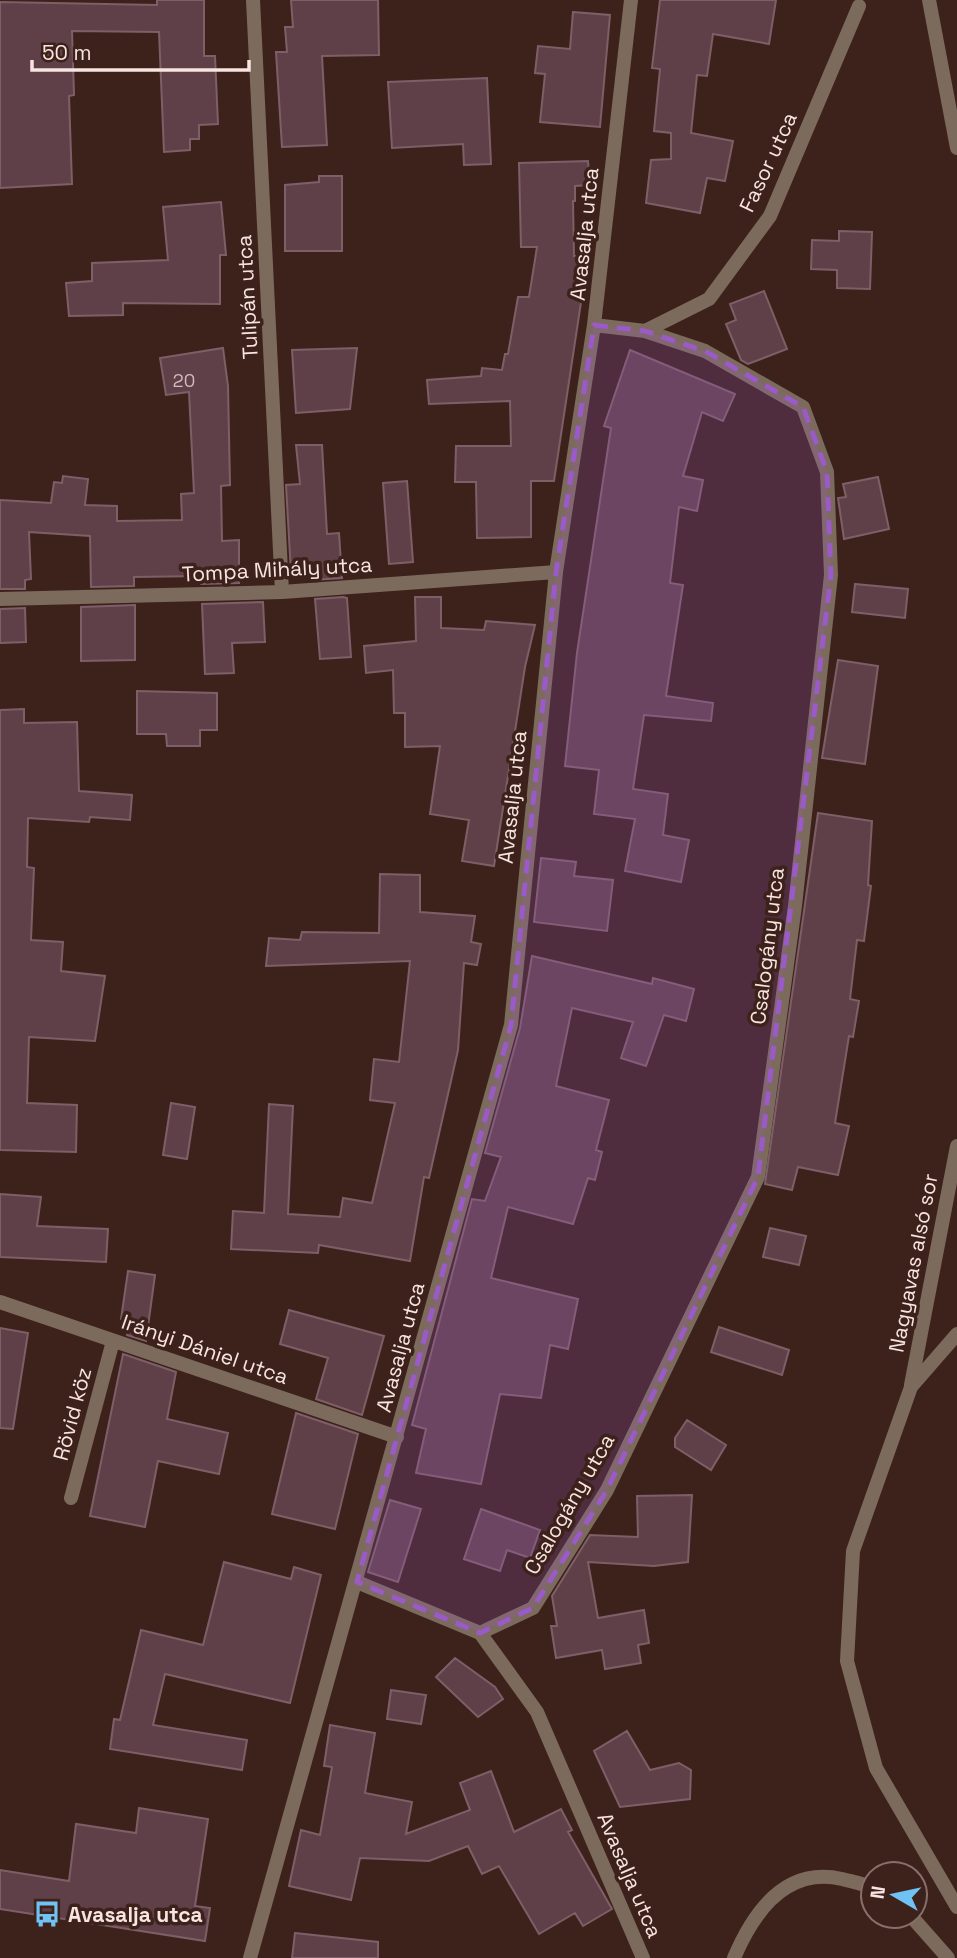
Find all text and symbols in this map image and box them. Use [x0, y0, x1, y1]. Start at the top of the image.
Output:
scale bar [32, 28, 248, 72]
text: 50 m [42, 39, 92, 66]
street label: Fasor utca [733, 108, 803, 216]
street label: Avasalja utca [564, 166, 604, 302]
street label: Tulipán utca [230, 234, 264, 360]
house number: 20 [173, 369, 195, 392]
street label: Tompa Mihály utca [181, 551, 373, 587]
street label: Avasalja utca [492, 729, 532, 865]
street label: Csalogány utca [744, 866, 790, 1026]
street label: Nagyavas alsó sor [882, 1171, 944, 1355]
street label: Avasalja utca [370, 1279, 430, 1415]
street label: Irányi Dániel utca [118, 1308, 292, 1390]
street label: Rövid köz [47, 1364, 97, 1464]
street label: Csalogány utca [518, 1429, 620, 1579]
street label: Avasalja utca [591, 1808, 669, 1942]
north arrow [859, 1860, 929, 1930]
text: N [864, 1884, 891, 1901]
bus stop icon: Avasalja utca [32, 1899, 62, 1929]
place label: Avasalja utca [68, 1901, 203, 1928]

